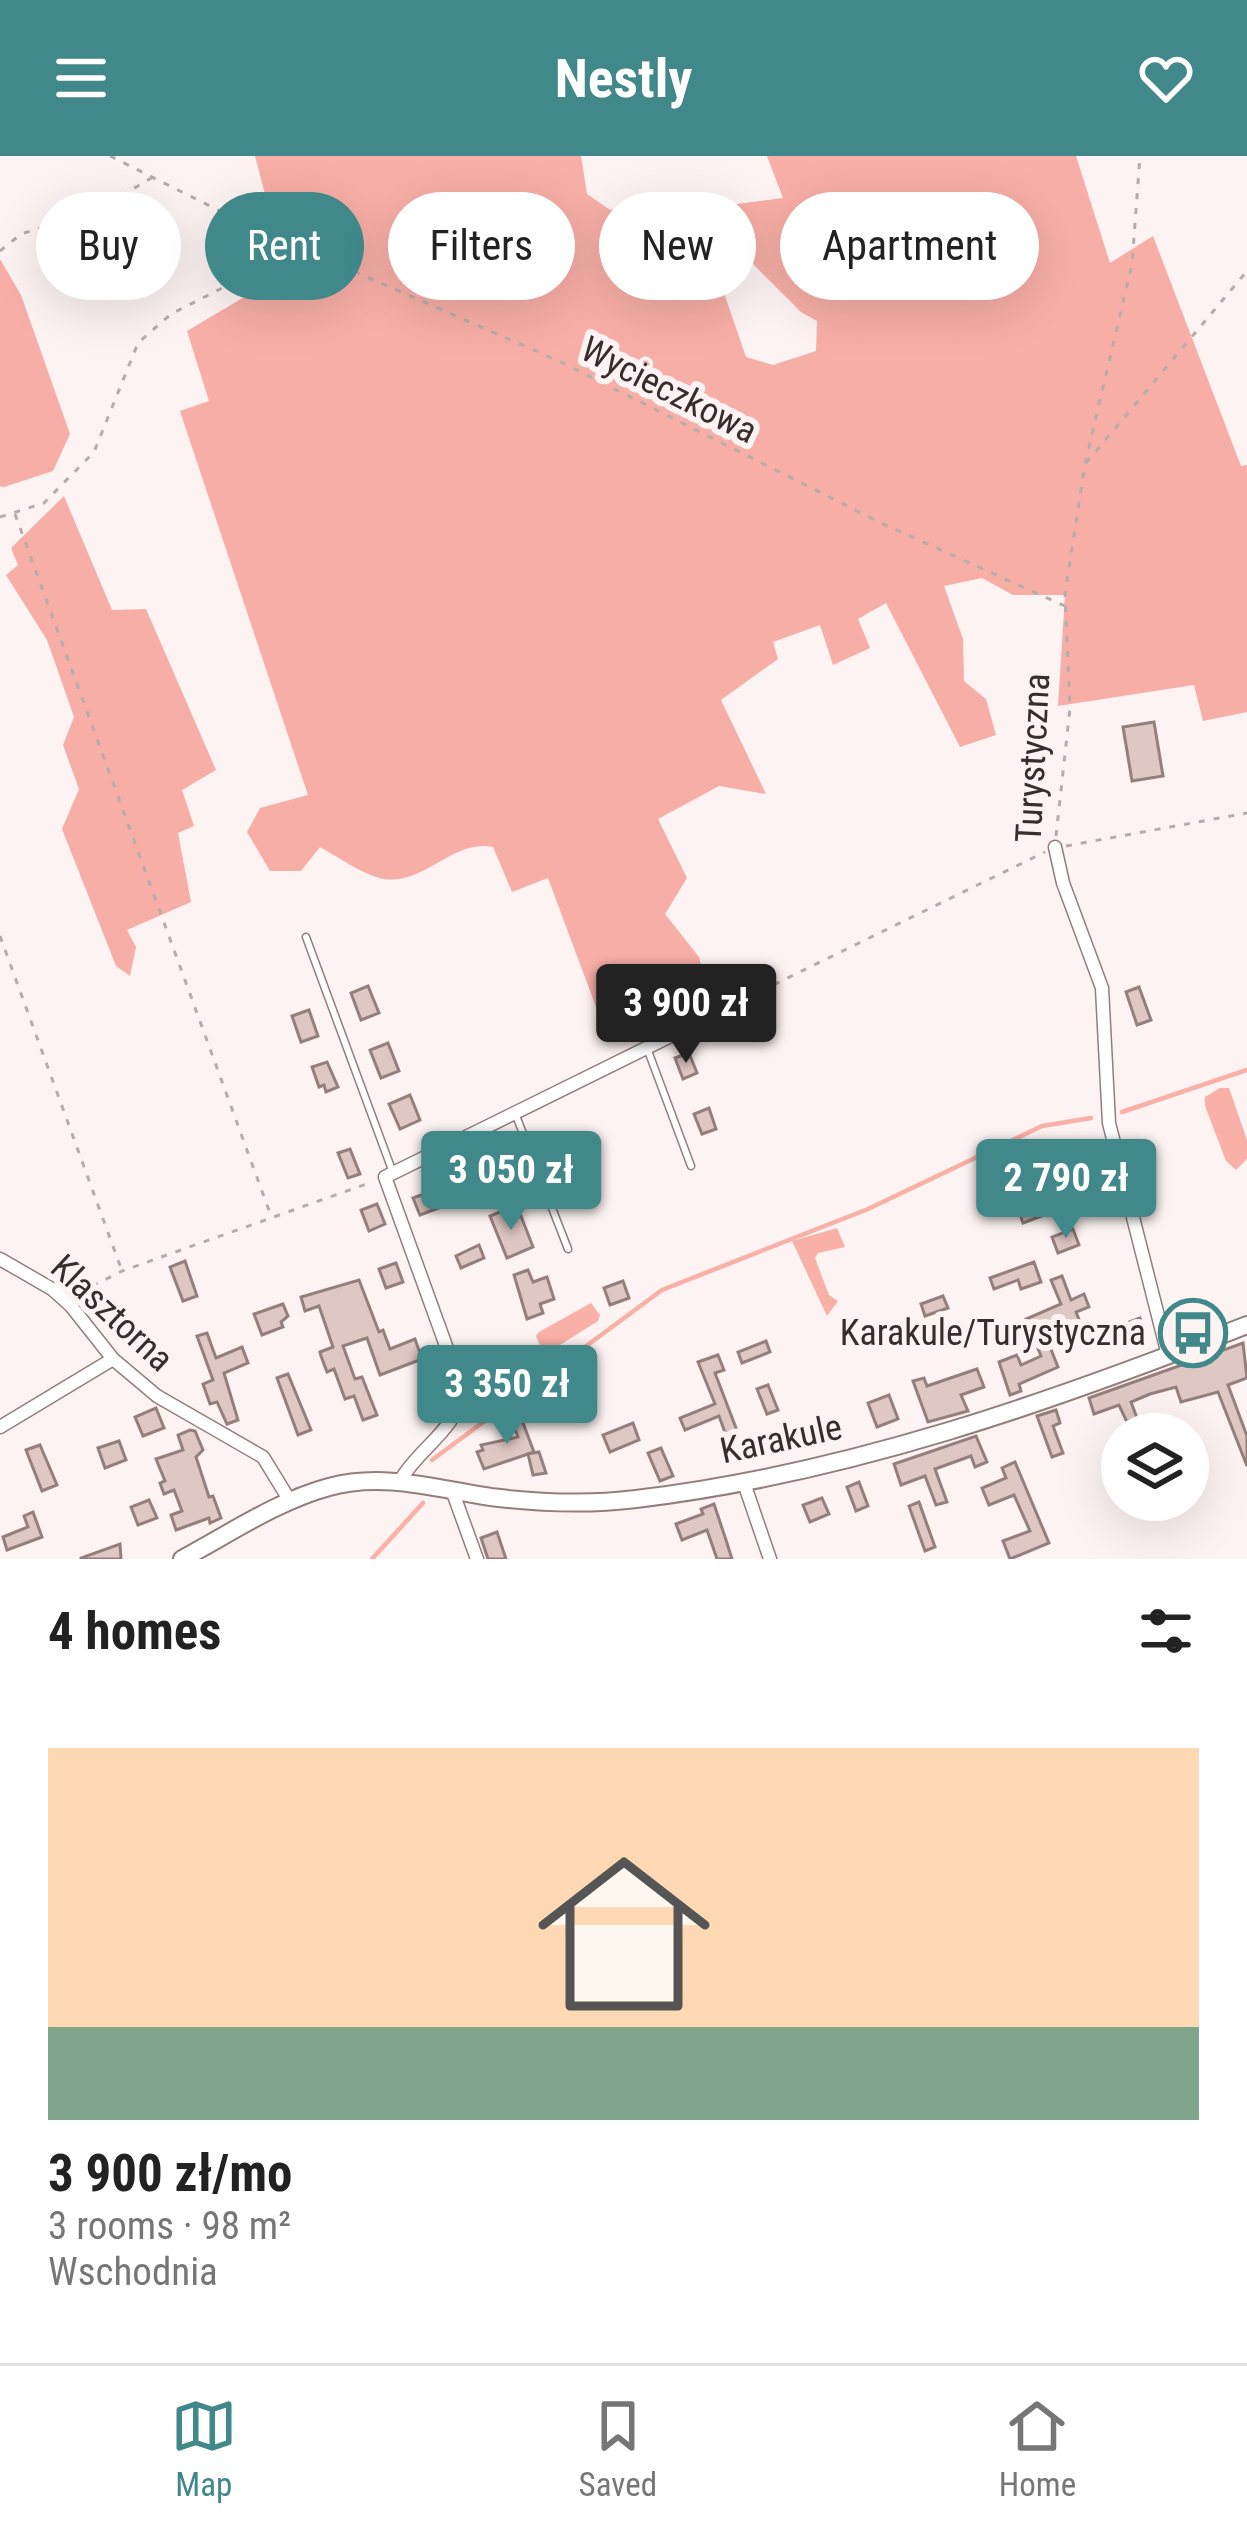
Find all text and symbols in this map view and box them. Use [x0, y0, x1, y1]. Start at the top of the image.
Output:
icon: menu [48, 45, 114, 111]
icon: heart [1133, 45, 1199, 111]
text: Nestly [555, 47, 692, 110]
chip: Buy [36, 192, 181, 300]
chip: Rent [205, 192, 364, 300]
chip: Filters [388, 192, 575, 300]
chip: New [599, 192, 756, 300]
chip: Apartment [780, 192, 1039, 300]
street label: Wycieczkowa [574, 328, 764, 452]
street label: Turystyczna [1008, 672, 1058, 844]
pin: 3 900 zł [562, 964, 810, 1066]
text: 3 900 zł [623, 980, 749, 1026]
pin: 3 050 zł [387, 1131, 635, 1233]
pin: 2 790 zł [942, 1139, 1190, 1241]
text: 3 050 zł [448, 1147, 574, 1193]
text: 2 790 zł [1003, 1155, 1129, 1201]
street label: Klasztorna [42, 1246, 182, 1380]
bus stop icon: Karakule/Turystyczna [1158, 1298, 1228, 1368]
place label: Karakule/Turystyczna [840, 1312, 1146, 1354]
pin: 3 350 zł [383, 1345, 631, 1447]
text: 3 350 zł [444, 1361, 570, 1407]
street label: Karakule [716, 1406, 846, 1472]
map controls [1101, 1413, 1209, 1521]
button: layers [1101, 1413, 1209, 1521]
icon: filters [1133, 1598, 1199, 1664]
text: 4 homes [48, 1602, 221, 1661]
icon: home [516, 1826, 732, 2042]
text: 3 900 zł/mo [48, 2144, 292, 2203]
text: 3 rooms · 98 m² [48, 2203, 291, 2249]
text: Wschodnia [48, 2249, 218, 2295]
tab: Map [171, 2393, 237, 2504]
tab: Saved [579, 2393, 657, 2504]
tab: Home [999, 2393, 1076, 2504]

